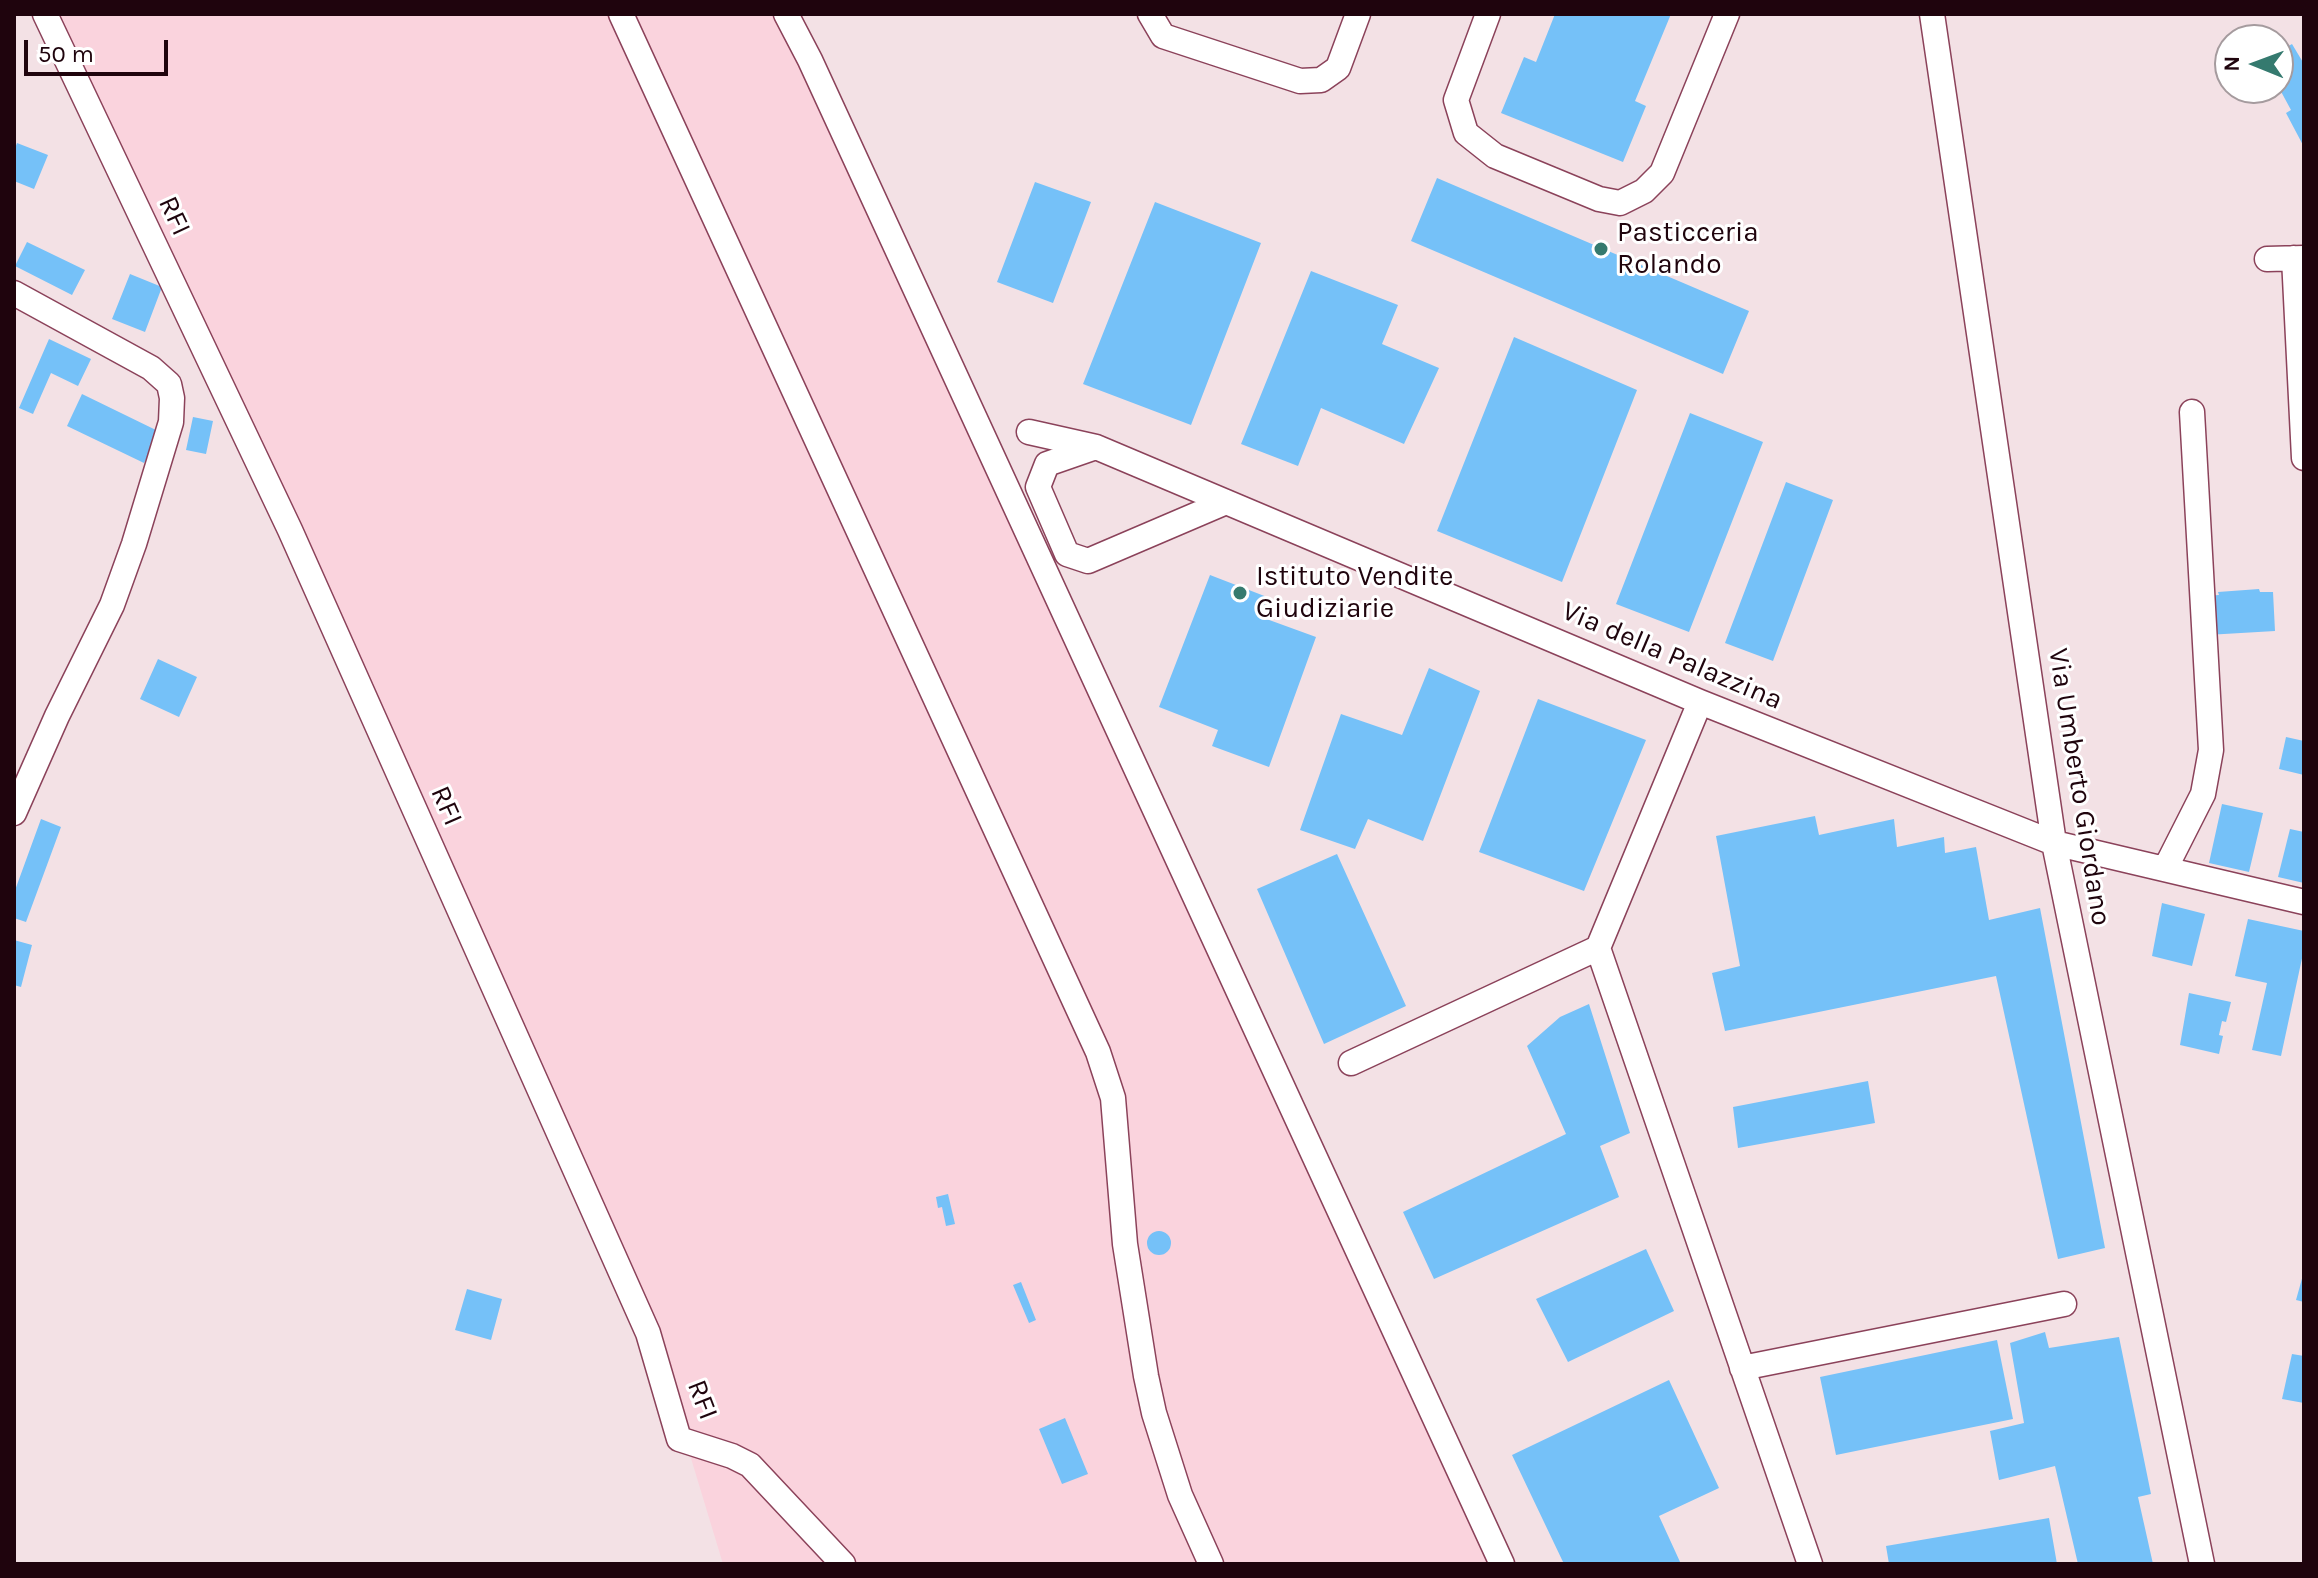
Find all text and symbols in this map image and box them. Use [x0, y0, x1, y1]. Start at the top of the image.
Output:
scale bar [28, 24, 172, 74]
north arrow [2214, 24, 2294, 104]
text: 50 m [38, 40, 94, 68]
text: N [2219, 55, 2245, 72]
street label: RFI [150, 191, 198, 241]
place label: Pasticceria Rolando [1617, 216, 1759, 282]
marker: Pasticceria Rolando [1592, 240, 1610, 258]
place label: Istituto Vendite Giudiziarie [1256, 560, 1453, 626]
marker: Istituto Vendite Giudiziarie [1231, 584, 1249, 602]
street label: Via della Palazzina [1557, 594, 1787, 718]
street label: Via Umberto Giordano [2040, 646, 2118, 928]
street label: RFI [423, 781, 469, 831]
street label: RFI [679, 1375, 725, 1425]

